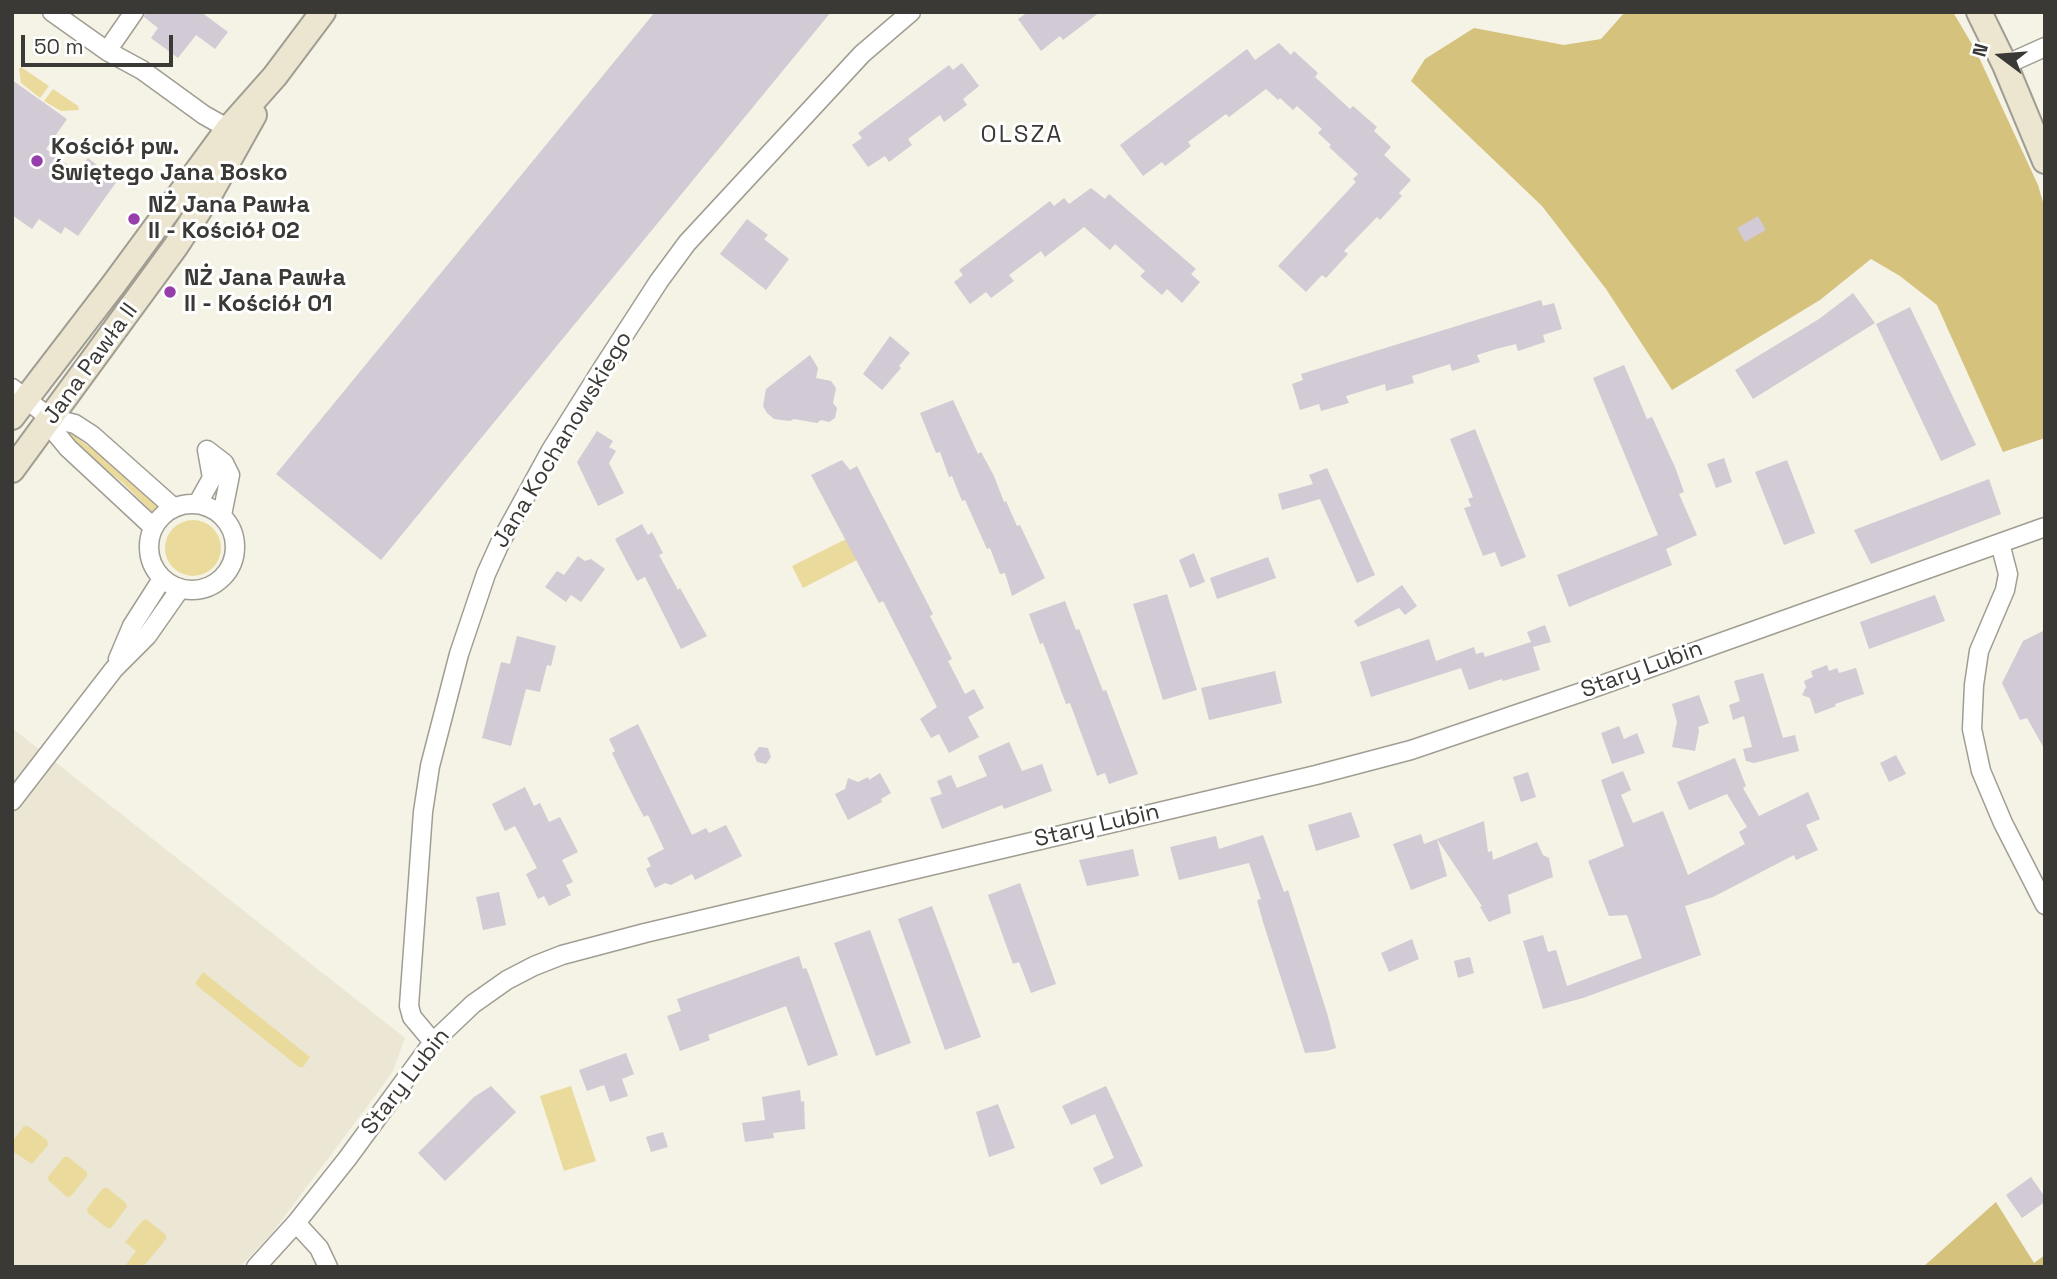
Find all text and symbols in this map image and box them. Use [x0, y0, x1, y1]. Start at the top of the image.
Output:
scale bar [24, 21, 177, 65]
north arrow [1966, 21, 2036, 91]
text: 50 m [34, 33, 84, 60]
text: N [1967, 41, 1994, 60]
district label: OLSZA [981, 121, 1063, 149]
place label: Kościół pw. Świętego Jana Bosko [51, 134, 288, 188]
marker: Kościół pw. Świętego Jana Bosko [29, 153, 45, 169]
place label: NŻ Jana Pawła II - Kościół 02 [148, 192, 310, 246]
marker: NŻ Jana Pawła II - Kościół 02 [126, 211, 142, 227]
place label: NŻ Jana Pawła II - Kościół 01 [184, 265, 346, 319]
marker: NŻ Jana Pawła II - Kościół 01 [162, 284, 178, 300]
street label: Jana Pawła II [38, 298, 144, 430]
street label: Jana Kochanowskiego [487, 327, 639, 553]
street label: Stary Lubin [1577, 635, 1707, 705]
street label: Stary Lubin [1032, 798, 1162, 854]
street label: Stary Lubin [356, 1023, 456, 1141]

